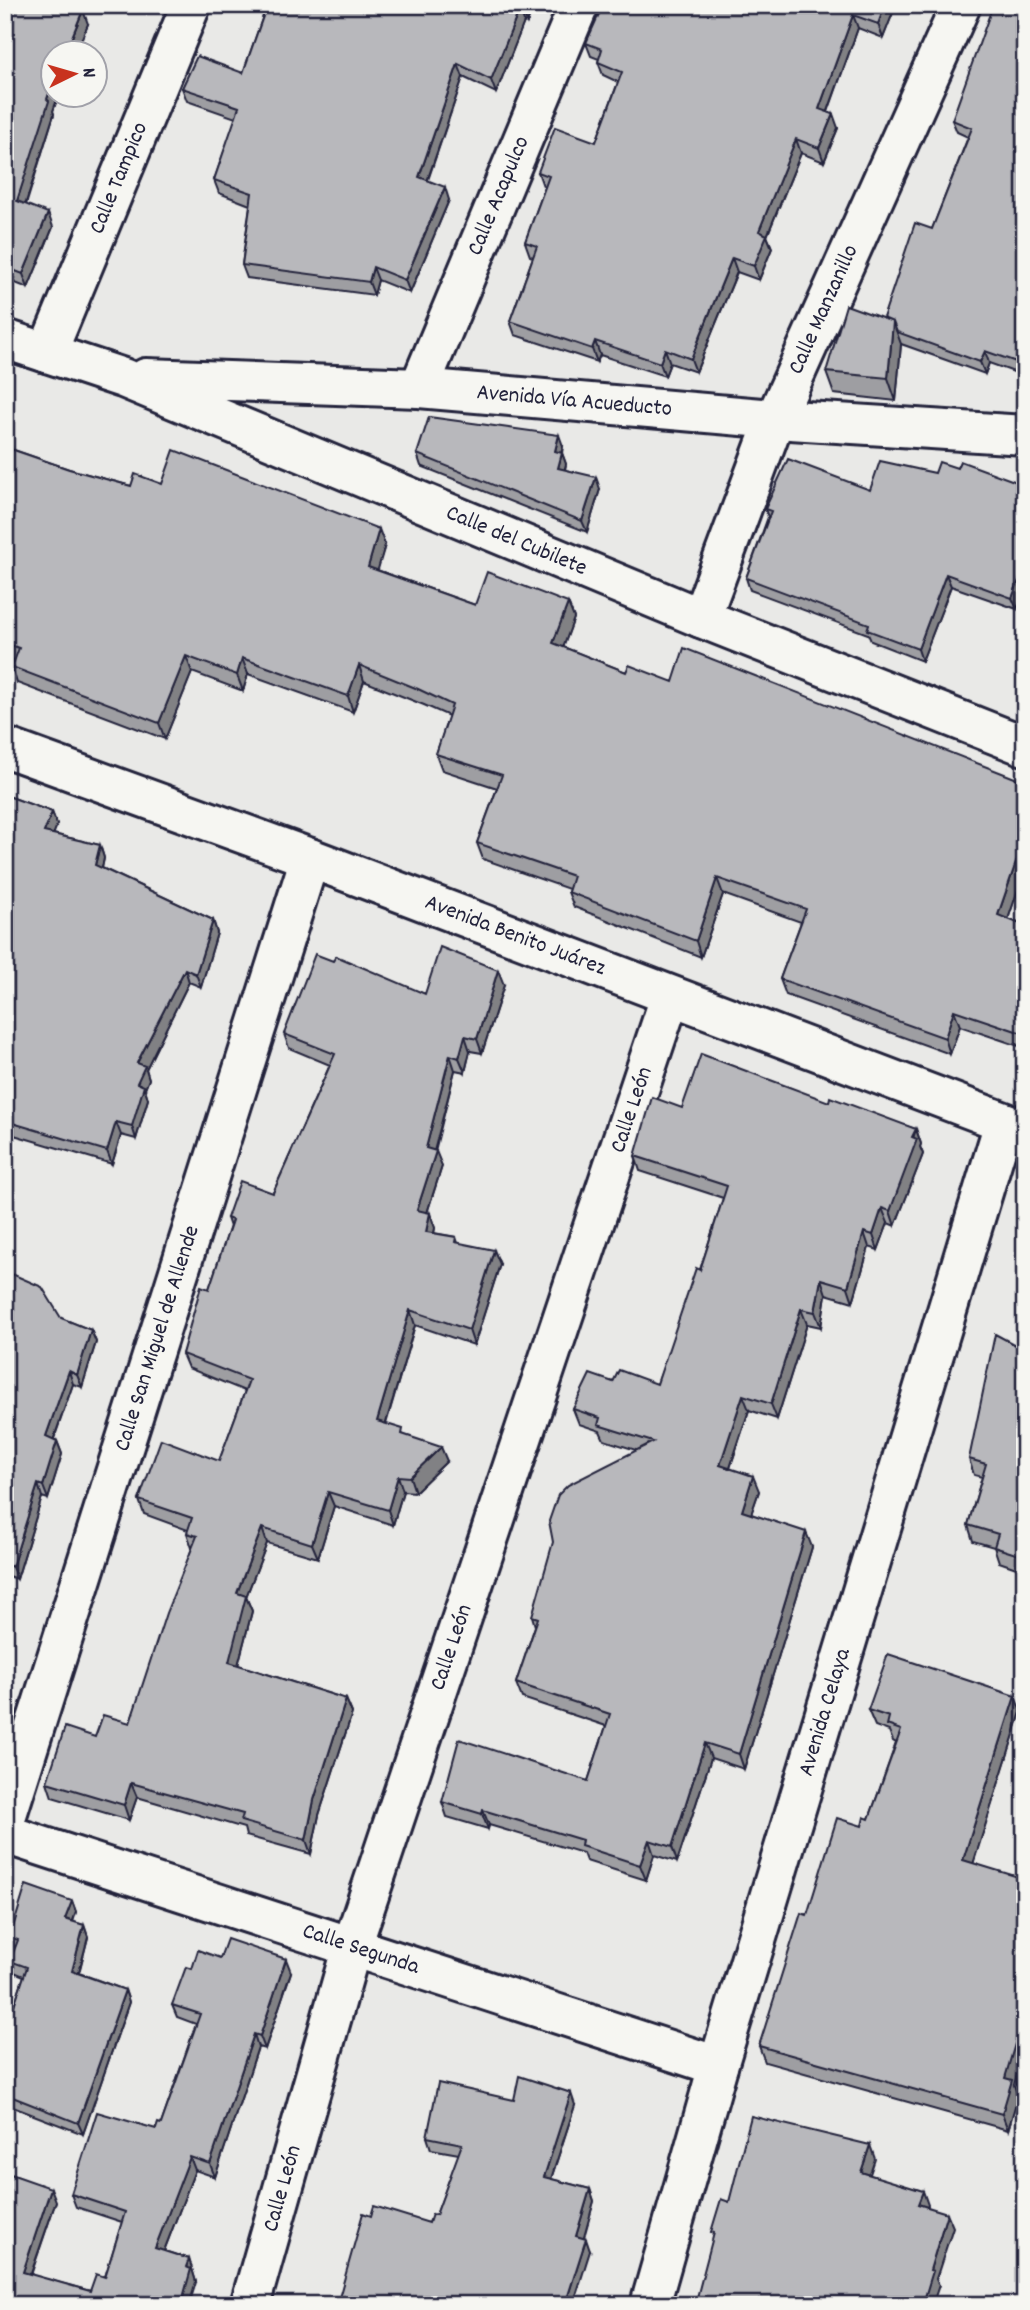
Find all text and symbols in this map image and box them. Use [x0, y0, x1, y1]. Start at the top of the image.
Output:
north arrow [38, 38, 108, 108]
text: N [74, 67, 101, 79]
street label: Calle Tampico [81, 117, 157, 240]
street label: Calle Acapulco [460, 131, 539, 261]
street label: Calle Manzanillo [780, 240, 868, 380]
street label: Avenida Vía Acueducto [475, 377, 673, 426]
street label: Calle del Cubilete [441, 497, 592, 585]
street label: Avenida Benito Juárez [420, 887, 611, 986]
street label: Calle León [602, 1062, 662, 1157]
street label: Calle San Miguel de Allende [107, 1221, 209, 1456]
street label: Calle León [422, 1600, 482, 1695]
street label: Avenida Celaya [790, 1643, 861, 1780]
street label: Calle Segunda [298, 1915, 424, 1985]
street label: Calle León [255, 2141, 311, 2236]

